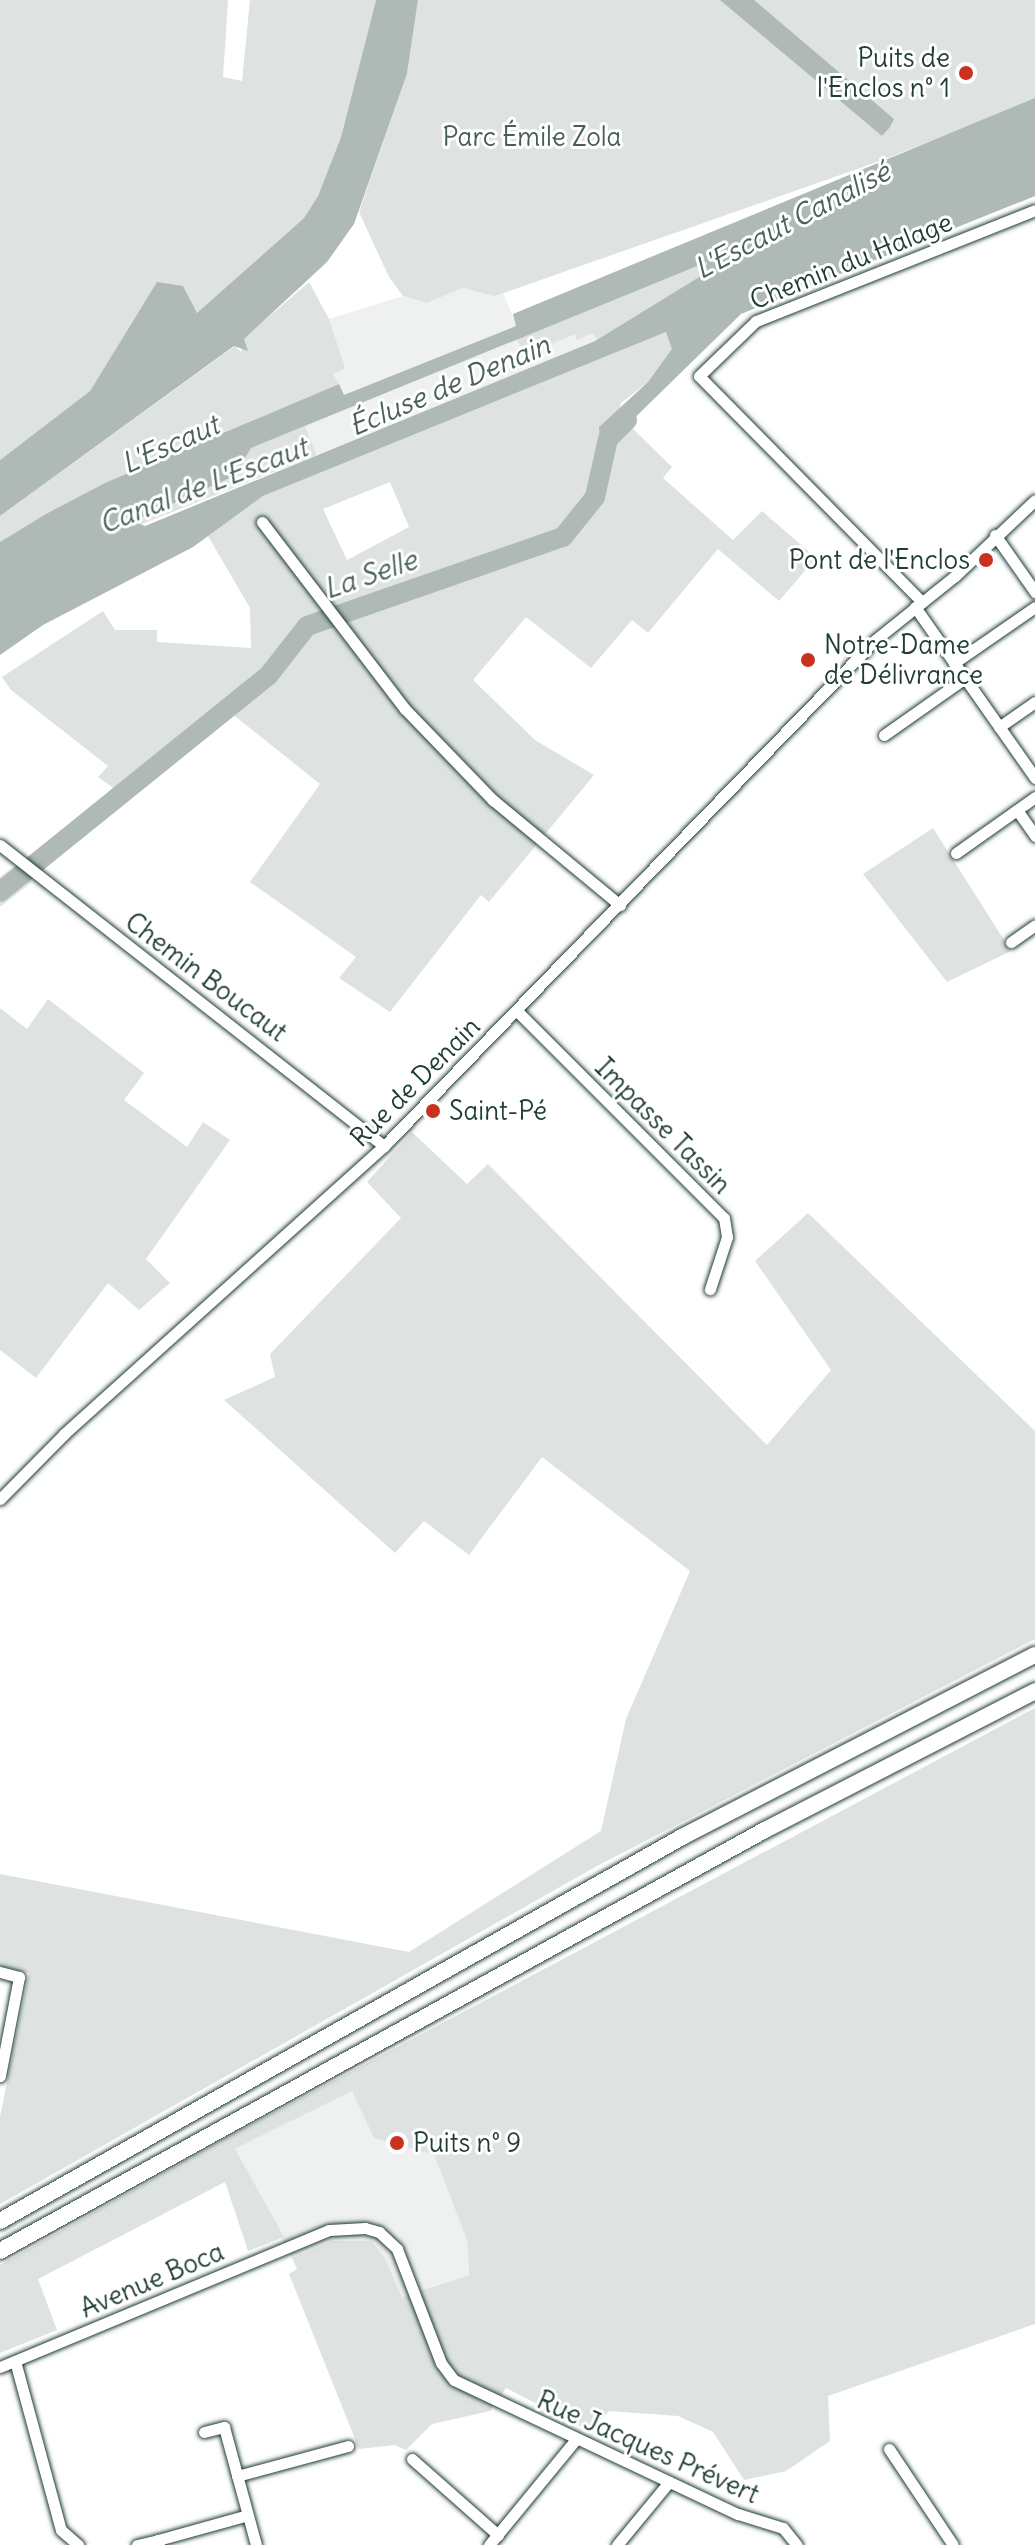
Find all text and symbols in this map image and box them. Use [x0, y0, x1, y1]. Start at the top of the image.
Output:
place label: Puits de l'Enclos n° 1 [817, 42, 950, 104]
marker: Puits de l'Enclos n° 1 [957, 64, 975, 82]
park label: Parc Émile Zola [443, 121, 621, 153]
water label: L'Escaut Canalisé [689, 154, 895, 286]
street label: Chemin du Halage [745, 206, 957, 316]
water label: Écluse de Denain [343, 328, 555, 442]
water label: L'Escaut [116, 408, 224, 480]
water label: Canal de L'Escaut [94, 430, 312, 540]
water label: La Selle [319, 542, 421, 606]
place label: Pont de l'Enclos [789, 544, 970, 576]
marker: Pont de l'Enclos [977, 551, 995, 569]
place label: Notre-Dame de Délivrance [824, 629, 983, 690]
marker: Notre-Dame de Délivrance [799, 651, 817, 669]
street label: Chemin Boucaut [119, 906, 293, 1048]
street label: Rue de Denain [344, 1011, 486, 1153]
street label: Impasse Tassin [589, 1052, 737, 1200]
place label: Saint-Pé [449, 1095, 547, 1127]
marker: Saint-Pé [424, 1102, 442, 1120]
place label: Puits n° 9 [413, 2127, 521, 2159]
marker: Puits n° 9 [388, 2134, 406, 2152]
street label: Avenue Boca [76, 2236, 228, 2324]
street label: Rue Jacques Prévert [532, 2384, 764, 2510]

